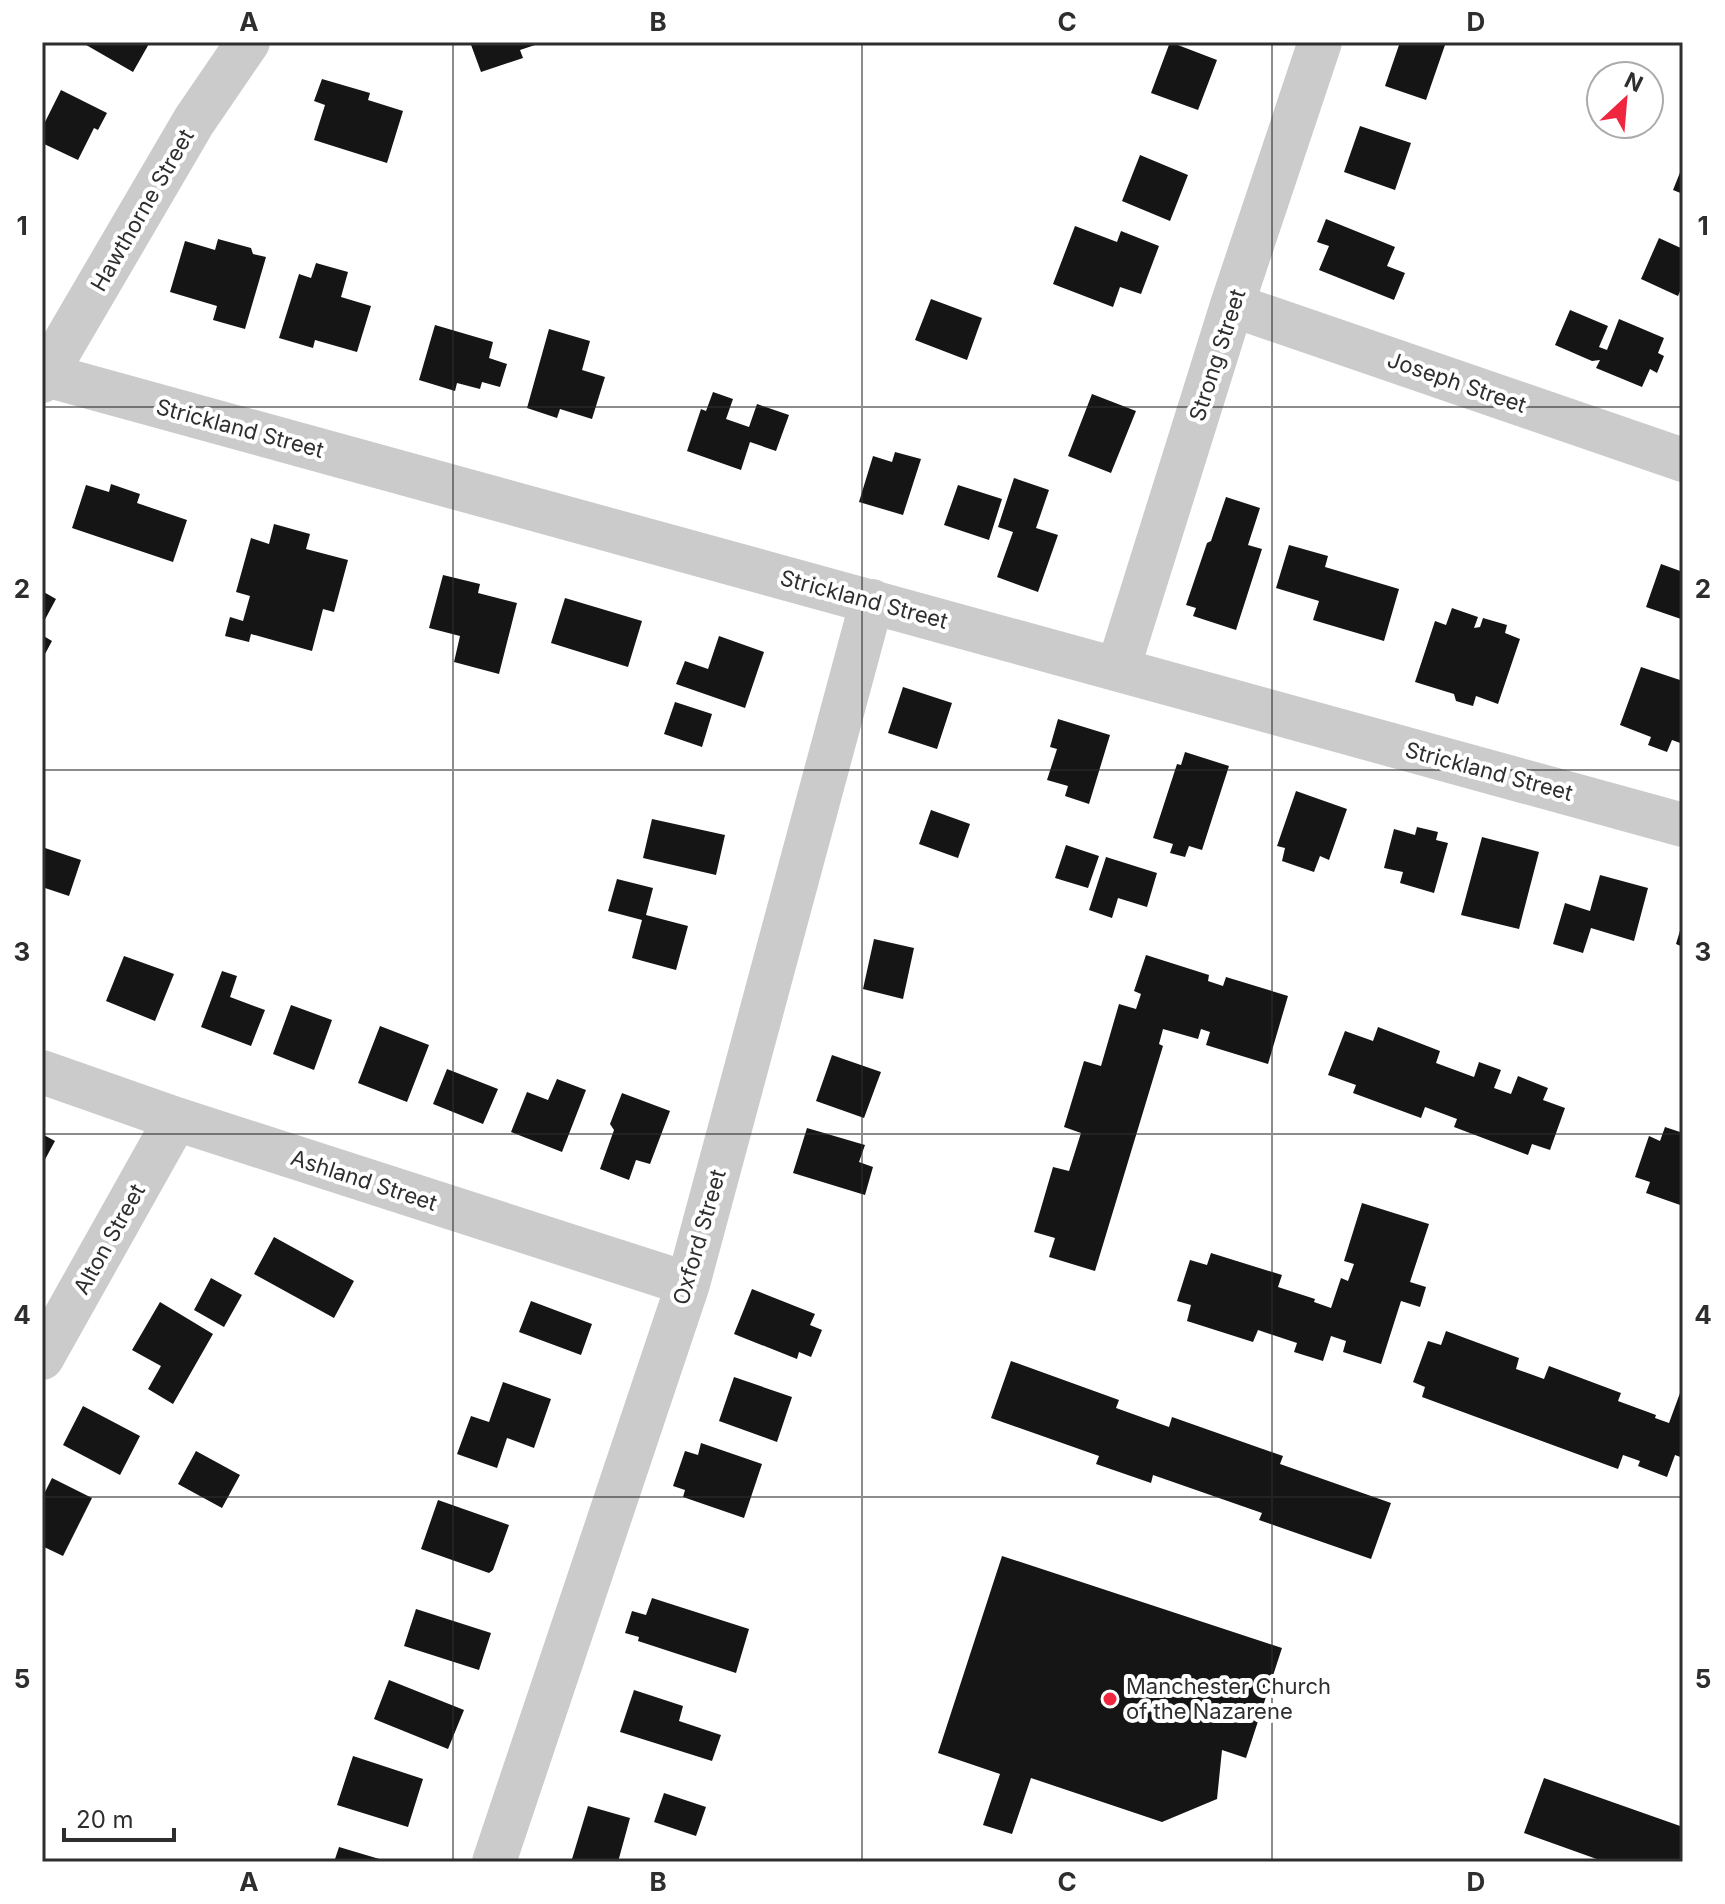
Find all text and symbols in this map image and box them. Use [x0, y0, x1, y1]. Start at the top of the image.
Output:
text: A [239, 6, 259, 37]
text: B [649, 6, 667, 37]
text: C [1057, 6, 1077, 37]
text: D [1467, 6, 1485, 37]
north arrow [1585, 60, 1665, 140]
text: N [1621, 67, 1647, 97]
street label: Hawthorne Street [85, 124, 199, 296]
text: 1 [16, 210, 28, 241]
text: 1 [1697, 210, 1709, 241]
street label: Strong Street [1183, 286, 1251, 424]
street label: Joseph Street [1384, 346, 1530, 418]
street label: Strickland Street [153, 393, 327, 463]
street label: Strickland Street [777, 564, 951, 634]
text: 2 [14, 573, 30, 604]
text: 2 [1695, 573, 1711, 604]
street label: Strickland Street [1402, 736, 1576, 806]
text: 3 [14, 936, 30, 967]
text: 3 [1695, 936, 1711, 967]
street label: Ashland Street [288, 1144, 440, 1216]
street label: Oxford Street [667, 1166, 731, 1308]
street label: Alton Street [68, 1179, 150, 1299]
text: 4 [13, 1299, 31, 1330]
text: 4 [1694, 1299, 1712, 1330]
text: 5 [14, 1663, 30, 1694]
text: 5 [1695, 1663, 1711, 1694]
place label: Manchester Church of the Nazarene [1126, 1673, 1331, 1724]
marker: Manchester Church of the Nazarene [1101, 1690, 1119, 1708]
scale bar [64, 1792, 174, 1842]
text: 20 m [76, 1805, 134, 1834]
text: A [239, 1866, 259, 1897]
text: B [649, 1866, 667, 1897]
text: C [1057, 1866, 1077, 1897]
text: D [1467, 1866, 1485, 1897]

